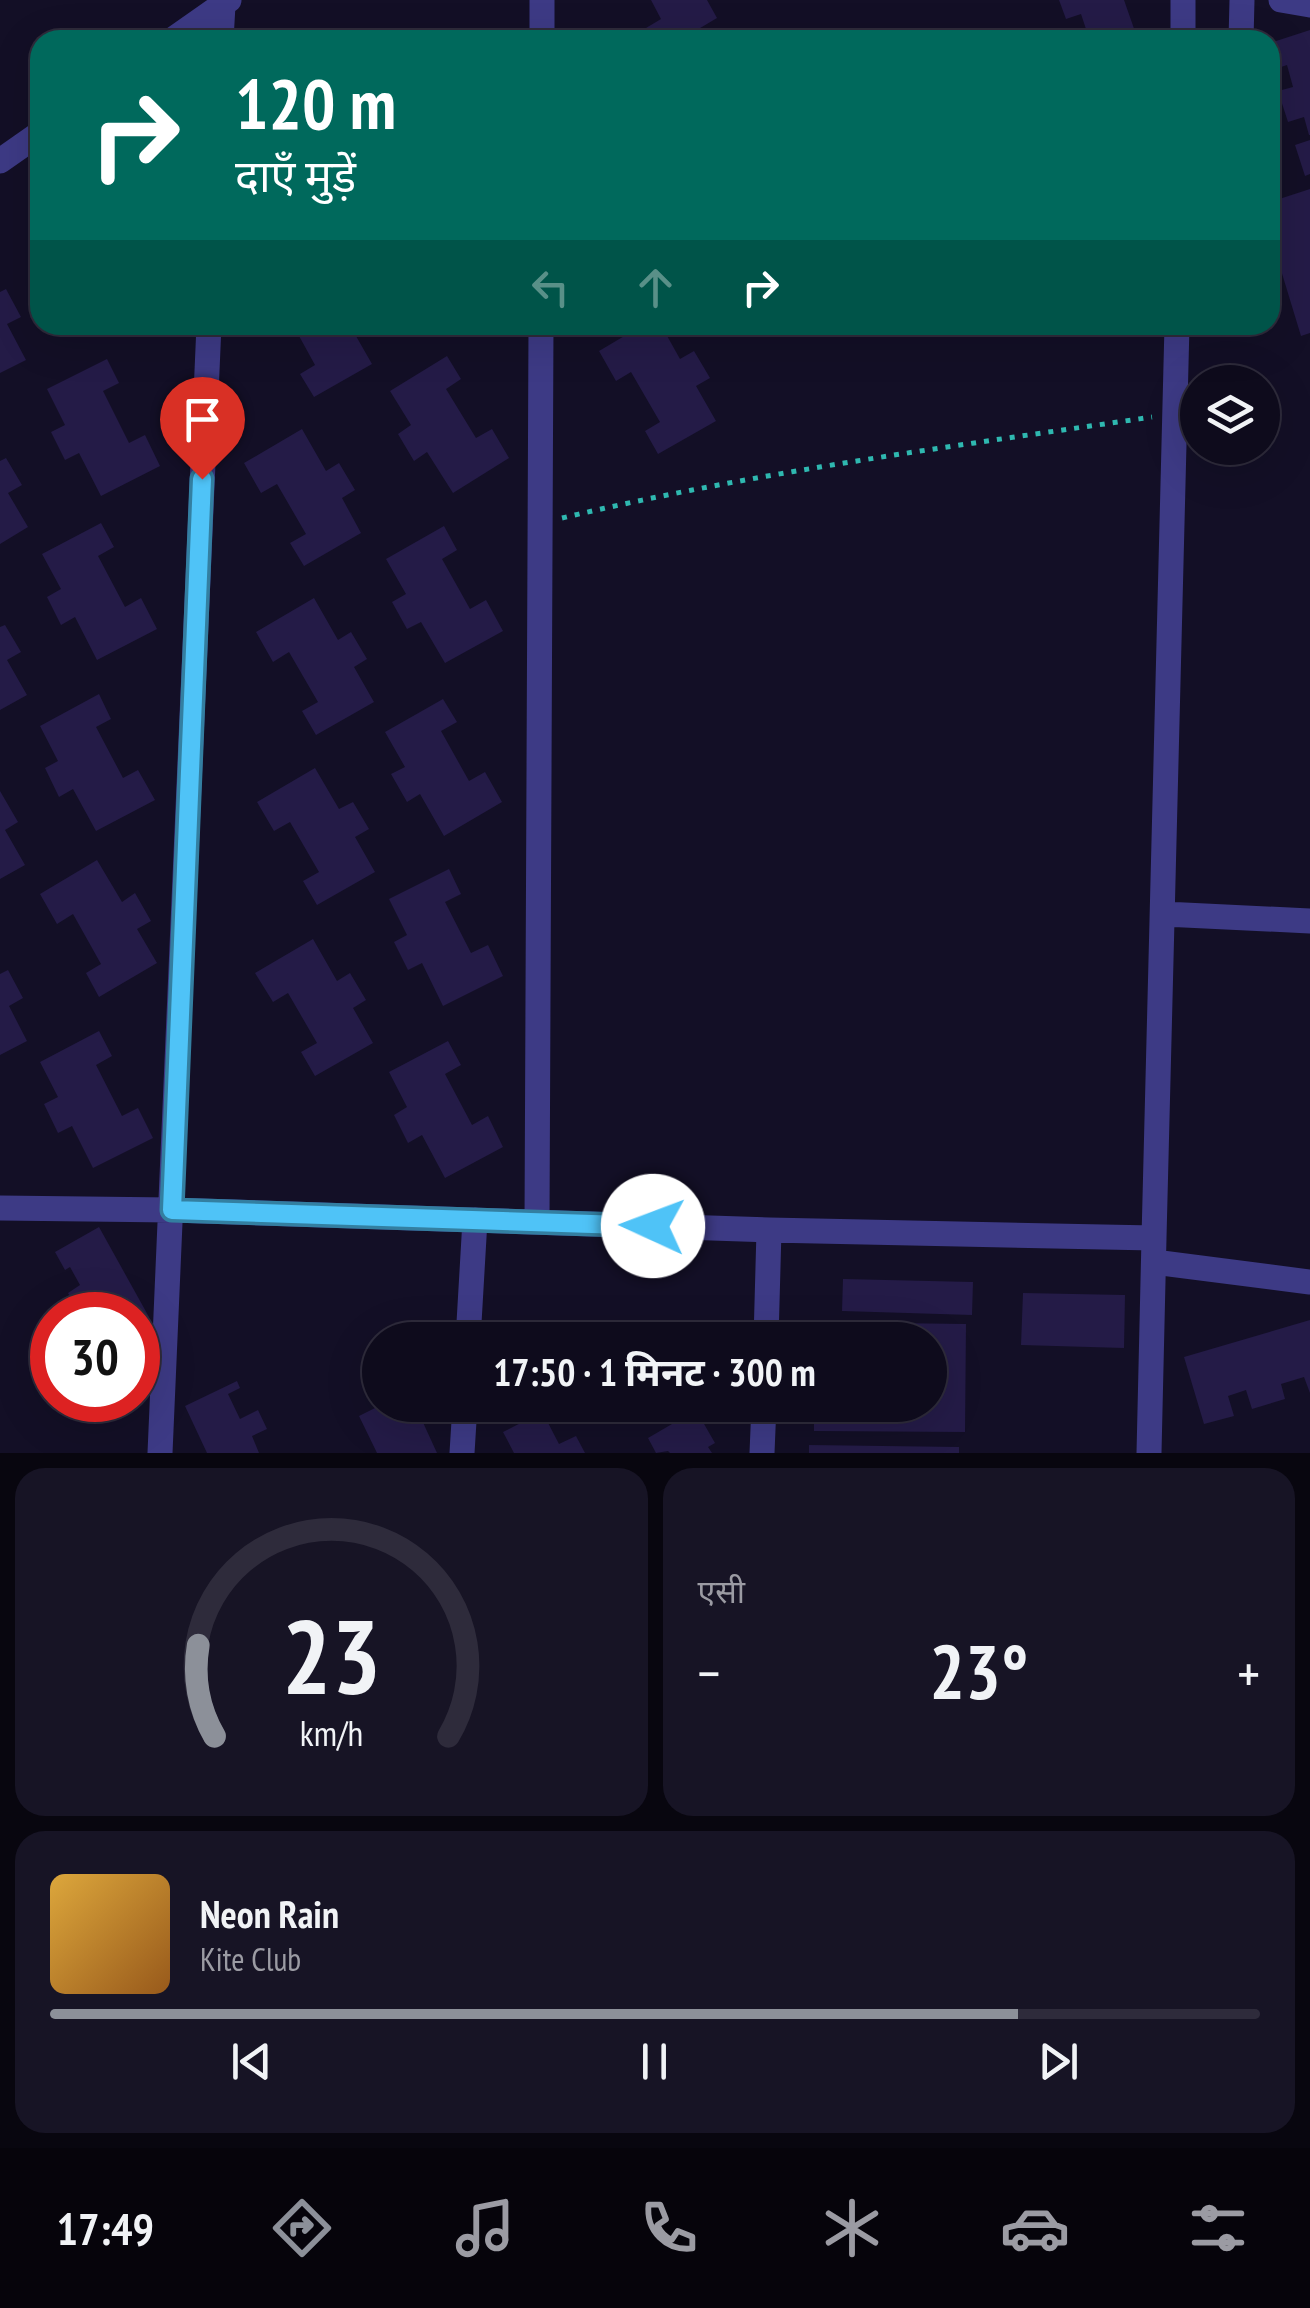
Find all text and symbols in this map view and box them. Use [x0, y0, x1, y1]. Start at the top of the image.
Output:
text: 120 m [235, 58, 396, 148]
icon: right [70, 70, 200, 200]
text: दाएँ मुड़ें [235, 146, 356, 204]
icon: left [523, 260, 578, 315]
icon: ahead [628, 260, 683, 315]
icon: right [733, 260, 788, 315]
map controls [1180, 365, 1280, 465]
button: layers [1180, 365, 1280, 465]
pin [160, 377, 245, 480]
icon: arrive [175, 392, 230, 447]
position arrow [601, 1174, 705, 1278]
speed limit sign: 30 [30, 1292, 160, 1422]
text: 17:50 · 1 मिनट · 300 m [493, 1347, 816, 1396]
text: एसी [698, 1570, 745, 1612]
text: 23 [282, 1588, 381, 1723]
text: 23° [929, 1623, 1028, 1720]
text: − [698, 1637, 720, 1708]
text: + [1237, 1637, 1260, 1708]
text: km/h [300, 1710, 363, 1756]
text: Neon Rain [200, 1889, 339, 1938]
text: Kite Club [200, 1938, 301, 1980]
icon: previous [224, 2034, 279, 2089]
icon: pause [627, 2034, 682, 2089]
icon: next [1031, 2034, 1086, 2089]
icon: directions [267, 2193, 337, 2263]
icon: music [450, 2193, 520, 2263]
icon: phone [634, 2193, 704, 2263]
icon: climate [817, 2193, 887, 2263]
icon: car [1000, 2193, 1070, 2263]
icon: filters [1183, 2193, 1253, 2263]
text: 17:49 [57, 2199, 154, 2257]

